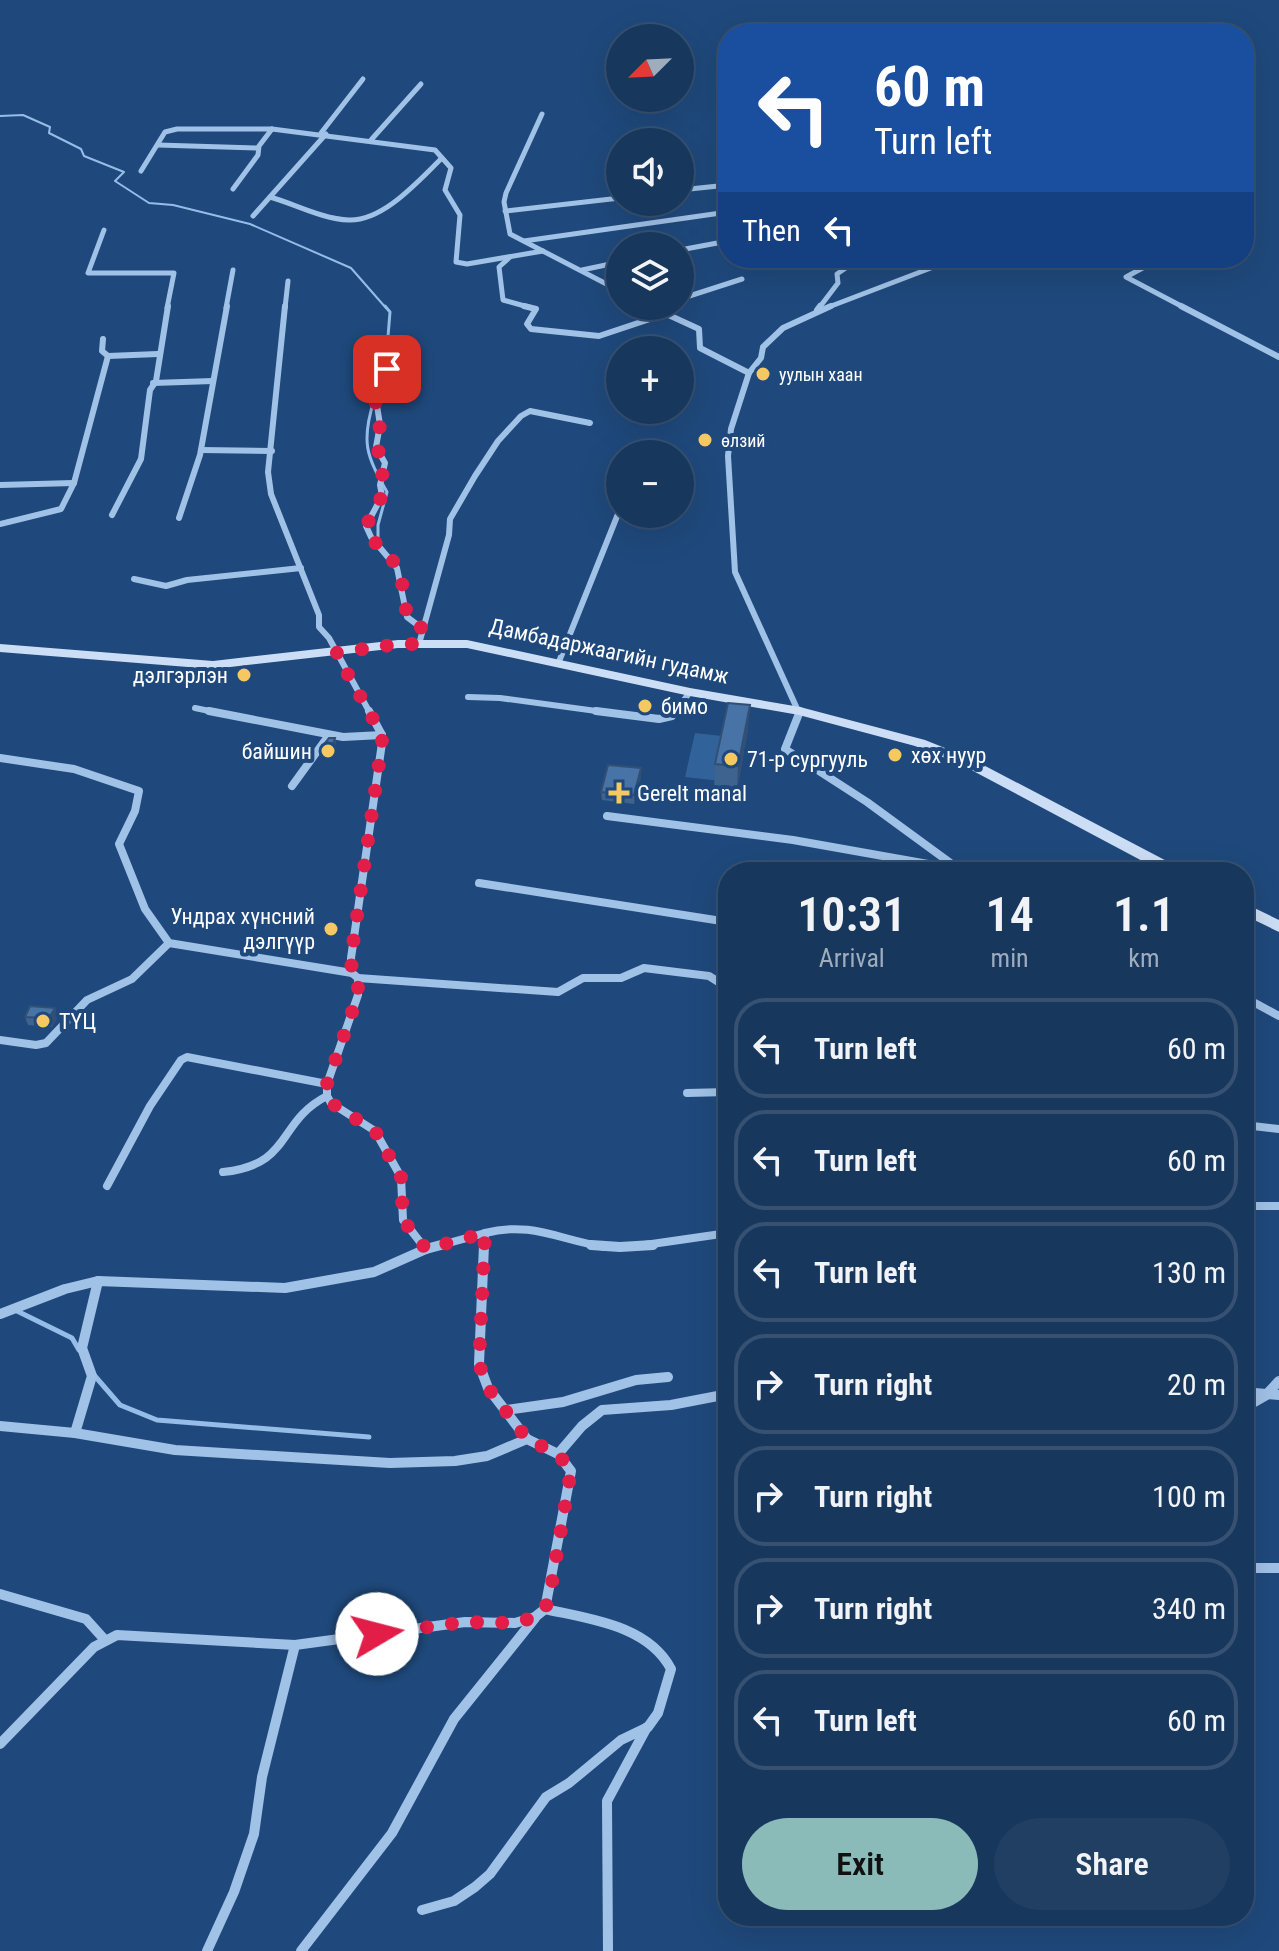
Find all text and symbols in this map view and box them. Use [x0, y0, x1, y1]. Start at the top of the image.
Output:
north arrow [606, 24, 694, 112]
map controls [606, 24, 694, 528]
text: 60 m [874, 54, 985, 120]
icon: left [742, 56, 846, 160]
text: Turn left [874, 121, 992, 163]
button: sound [606, 128, 694, 216]
icon: left [817, 208, 861, 252]
text: Then [742, 213, 801, 248]
button: layers [606, 232, 694, 320]
pin [353, 335, 421, 403]
button: + [606, 336, 694, 424]
icon: arrive [365, 347, 409, 391]
place label: уулын хаан [779, 364, 863, 385]
marker: уулын хаан [754, 365, 772, 383]
place label: өлзий [721, 430, 766, 451]
marker: өлзий [696, 431, 714, 449]
button: − [606, 440, 694, 528]
street label: Дамбадаржаагийн гудамж [487, 613, 731, 689]
place label: дэлгэрлэн [133, 663, 228, 688]
marker: дэлгэрлэн [235, 666, 253, 684]
place label: бимо [661, 694, 708, 719]
marker: бимо [636, 697, 654, 715]
place label: байшин [242, 739, 312, 764]
marker: байшин [319, 742, 337, 760]
place label: хөх нуур [911, 743, 986, 768]
marker: хөх нуур [886, 746, 904, 764]
place label: 71-р сургууль [747, 747, 868, 772]
marker: 71-р сургууль [722, 750, 740, 768]
place label: Gerelt manal [637, 781, 747, 806]
marker: Gerelt manal [608, 782, 630, 804]
text: 10:31 [797, 886, 906, 943]
text: 14 [986, 886, 1034, 943]
text: 1.1 [1113, 886, 1175, 943]
place label: Ундрах хүнсний дэлгүүр [171, 904, 315, 954]
marker: Ундрах хүнсний дэлгүүр [322, 920, 340, 938]
text: Arrival [819, 943, 885, 973]
text: min [991, 943, 1029, 973]
text: km [1128, 943, 1160, 973]
place label: ТҮЦ [59, 1009, 96, 1034]
marker: ТҮЦ [34, 1012, 52, 1030]
icon: left [746, 1026, 790, 1070]
text: Turn left [814, 1031, 917, 1066]
text: 60 m [1167, 1031, 1226, 1066]
icon: left [746, 1138, 790, 1182]
text: Turn left [814, 1143, 917, 1178]
text: 60 m [1167, 1143, 1226, 1178]
icon: left [746, 1250, 790, 1294]
text: Turn left [814, 1255, 917, 1290]
text: 130 m [1152, 1255, 1226, 1290]
icon: right [746, 1362, 790, 1406]
text: Turn right [814, 1367, 932, 1402]
text: 20 m [1167, 1367, 1226, 1402]
icon: right [746, 1474, 790, 1518]
text: Turn right [814, 1479, 932, 1514]
text: 100 m [1152, 1479, 1226, 1514]
icon: right [746, 1586, 790, 1630]
text: Turn right [814, 1591, 932, 1626]
text: 340 m [1152, 1591, 1226, 1626]
position arrow [335, 1592, 419, 1676]
icon: left [746, 1698, 790, 1742]
text: Turn left [814, 1703, 917, 1738]
text: 60 m [1167, 1703, 1226, 1738]
button: Exit [742, 1818, 978, 1910]
button: Share [994, 1818, 1230, 1910]

